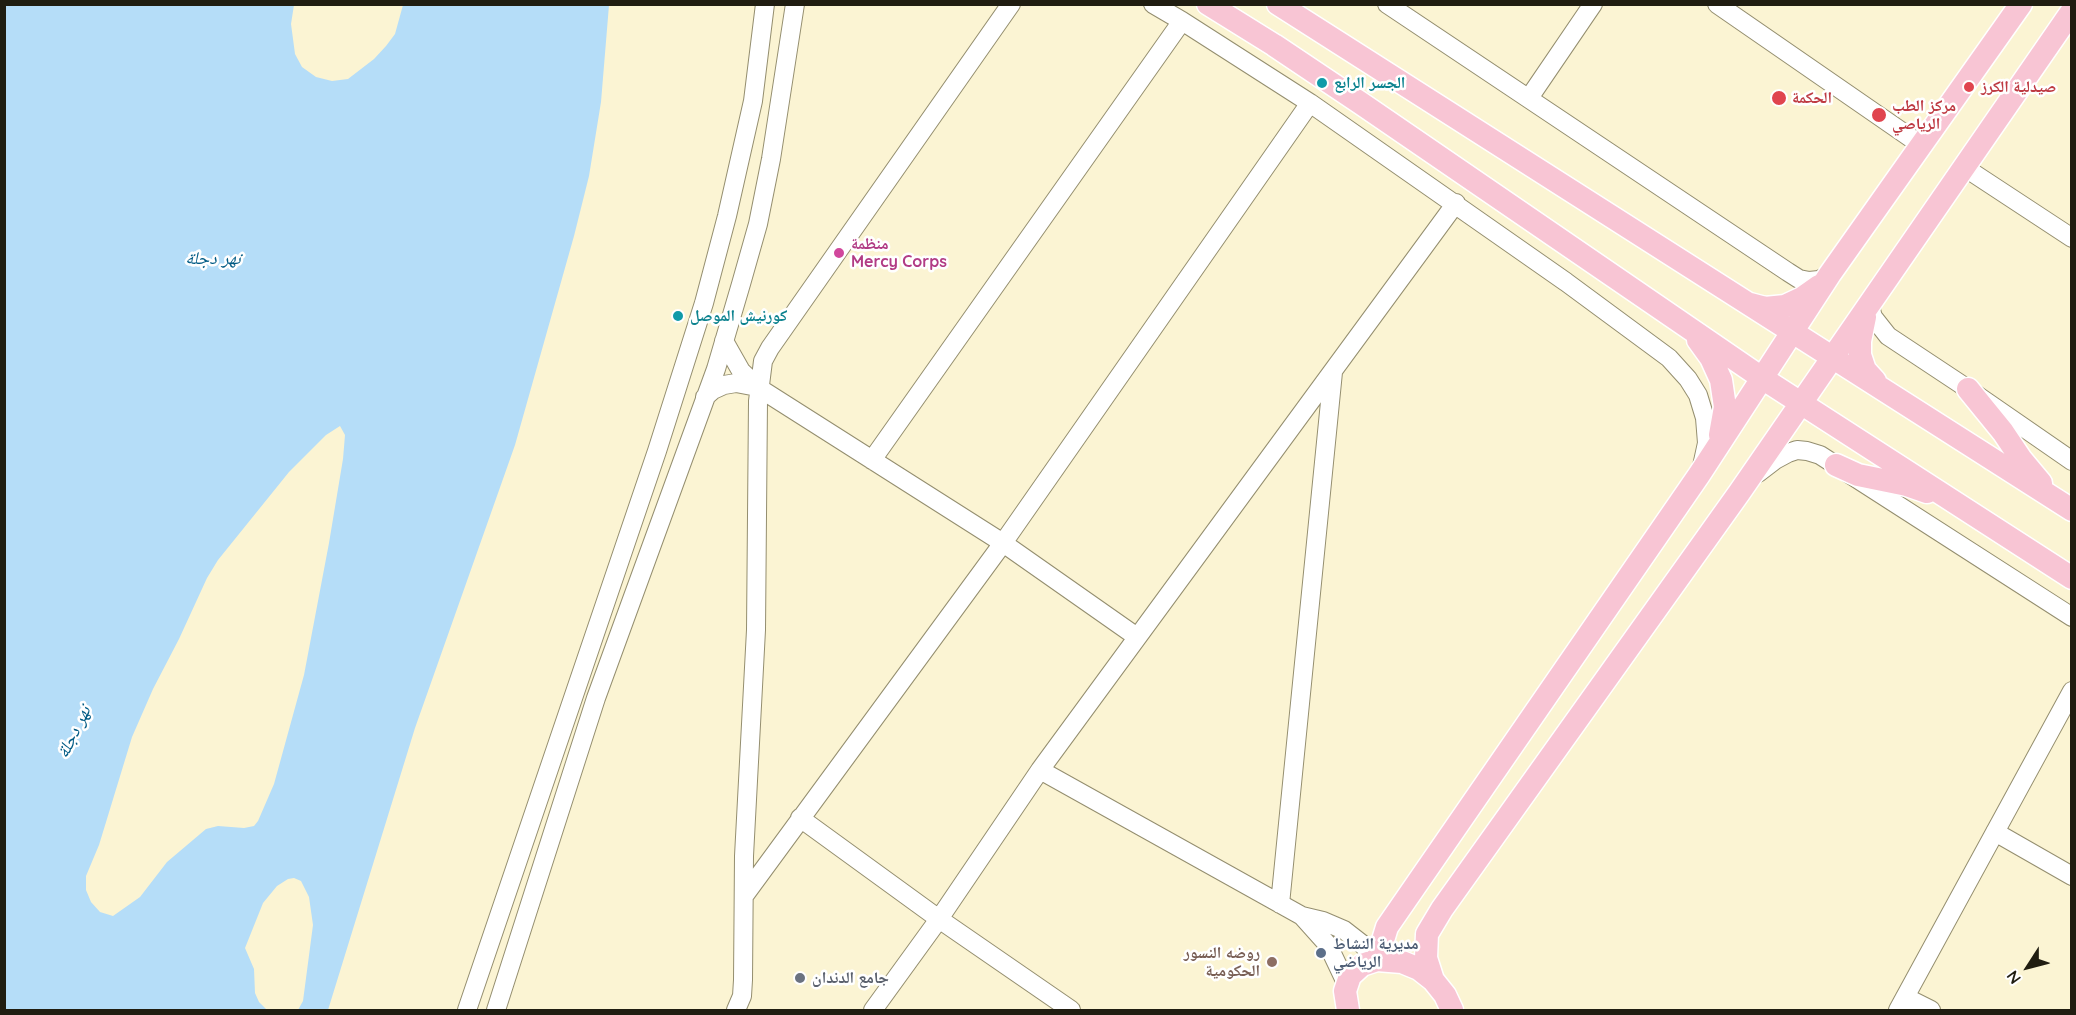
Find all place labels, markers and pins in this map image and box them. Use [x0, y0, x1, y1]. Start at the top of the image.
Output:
place label: الجسر الرابع [1334, 73, 1405, 93]
marker: الجسر الرابع [1315, 76, 1329, 90]
place label: صيدلية الكرز [1981, 77, 2056, 97]
marker: صيدلية الكرز [1962, 80, 1976, 94]
place label: الحكمة [1792, 88, 1832, 108]
marker: الحكمة [1770, 89, 1788, 107]
place label: مركز الطب الرياصي [1892, 96, 1956, 134]
marker: مركز الطب الرياصي [1870, 106, 1888, 124]
place label: منظمة Mercy Corps [851, 234, 947, 272]
marker: منظمة Mercy Corps [832, 246, 846, 260]
place label: كورنيش الموصل [690, 306, 787, 326]
marker: كورنيش الموصل [671, 309, 685, 323]
place label: مديرية النشاط الرياضي [1333, 934, 1419, 972]
place label: روضه النسور الحكومية [1184, 943, 1260, 981]
marker: مديرية النشاط الرياضي [1314, 946, 1328, 960]
marker: روضه النسور الحكومية [1265, 955, 1279, 969]
place label: جامع الدندان [812, 968, 889, 988]
marker: جامع الدندان [793, 971, 807, 985]

